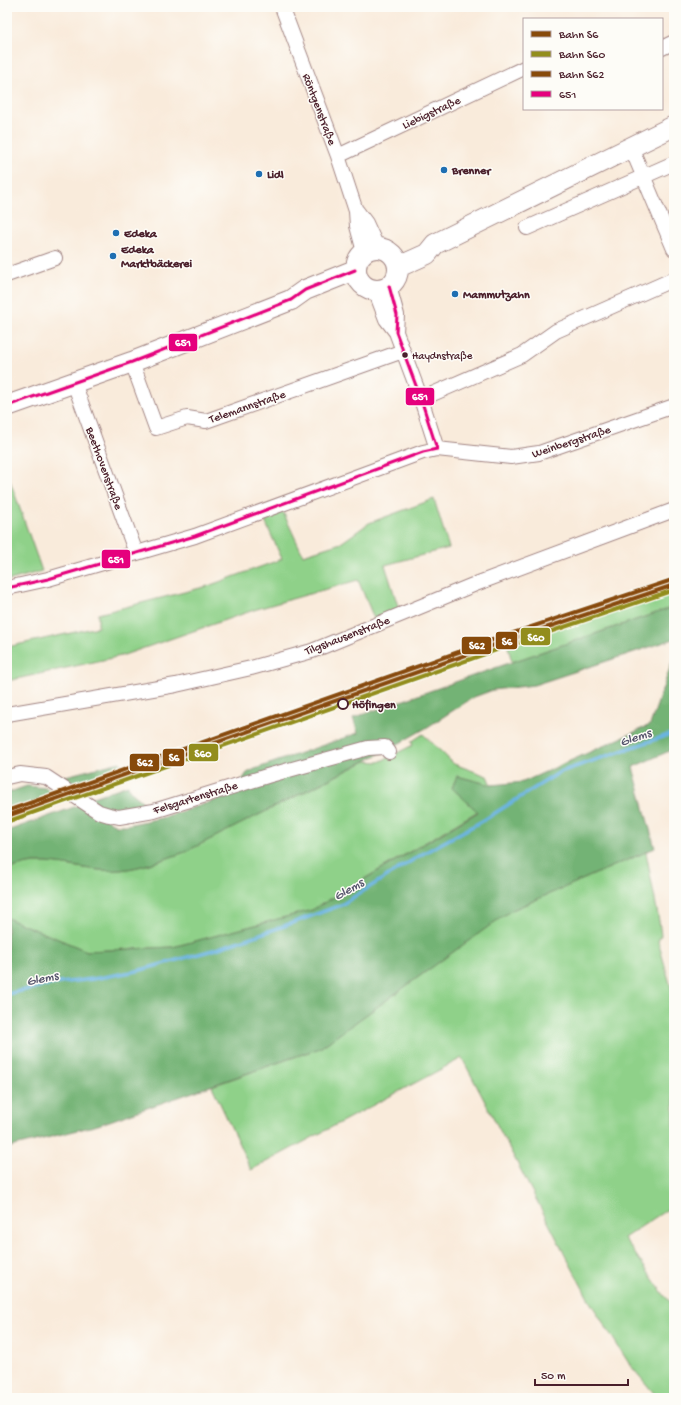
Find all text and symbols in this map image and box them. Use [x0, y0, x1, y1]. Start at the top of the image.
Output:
legend [523, 18, 663, 110]
text: Bahn S6 [558, 29, 599, 43]
text: Bahn S60 [558, 49, 605, 63]
text: Bahn S62 [558, 69, 604, 83]
street label: Röntgenstraße [298, 72, 338, 148]
text: 651 [559, 89, 576, 103]
street label: Liebigstraße [400, 94, 464, 133]
marker: Brenner [439, 165, 449, 175]
place label: Brenner [451, 165, 492, 179]
marker: Lidl [254, 169, 264, 179]
place label: Lidl [267, 169, 284, 183]
marker: Edeka [111, 228, 121, 238]
place label: Edeka [123, 228, 158, 242]
place label: Edeka Marktbäckerei [120, 244, 193, 272]
marker: Edeka Marktbäckerei [108, 251, 118, 261]
marker: Mammutzahn [450, 289, 460, 299]
place label: Mammutzahn [463, 289, 530, 303]
line badge: 651 [168, 333, 198, 352]
text: 651 [175, 338, 191, 350]
marker: Haydnstraße [400, 350, 410, 360]
place label: Haydnstraße [412, 351, 473, 363]
line badge: 651 [405, 387, 435, 406]
street label: Telemannstraße [207, 388, 288, 428]
text: 651 [412, 392, 428, 404]
street label: Weinbergstraße [530, 423, 614, 462]
street label: Beethovenstraße [81, 424, 125, 513]
line badge: 651 [101, 549, 131, 569]
text: 651 [108, 555, 124, 567]
street label: Tilgshausenstraße [302, 614, 393, 660]
line badge: S60 [520, 627, 551, 646]
line badge: S6 [495, 631, 518, 650]
text: S60 [528, 633, 545, 645]
line badge: S62 [461, 636, 492, 655]
text: S6 [502, 637, 513, 649]
text: S62 [469, 641, 486, 653]
marker: Höfingen [337, 698, 349, 710]
place label: Höfingen [352, 699, 396, 713]
water label: Glems [618, 726, 654, 751]
line badge: S60 [188, 743, 219, 762]
line badge: S6 [162, 748, 185, 767]
text: S60 [195, 749, 212, 761]
line badge: S62 [129, 753, 160, 772]
text: S6 [169, 753, 180, 765]
text: S62 [137, 758, 154, 770]
street label: Felsgartenstraße [151, 779, 240, 819]
water label: Glems [332, 875, 368, 905]
water label: Glems [25, 969, 61, 990]
scale bar [535, 1361, 628, 1387]
text: 50 m [541, 1370, 566, 1384]

